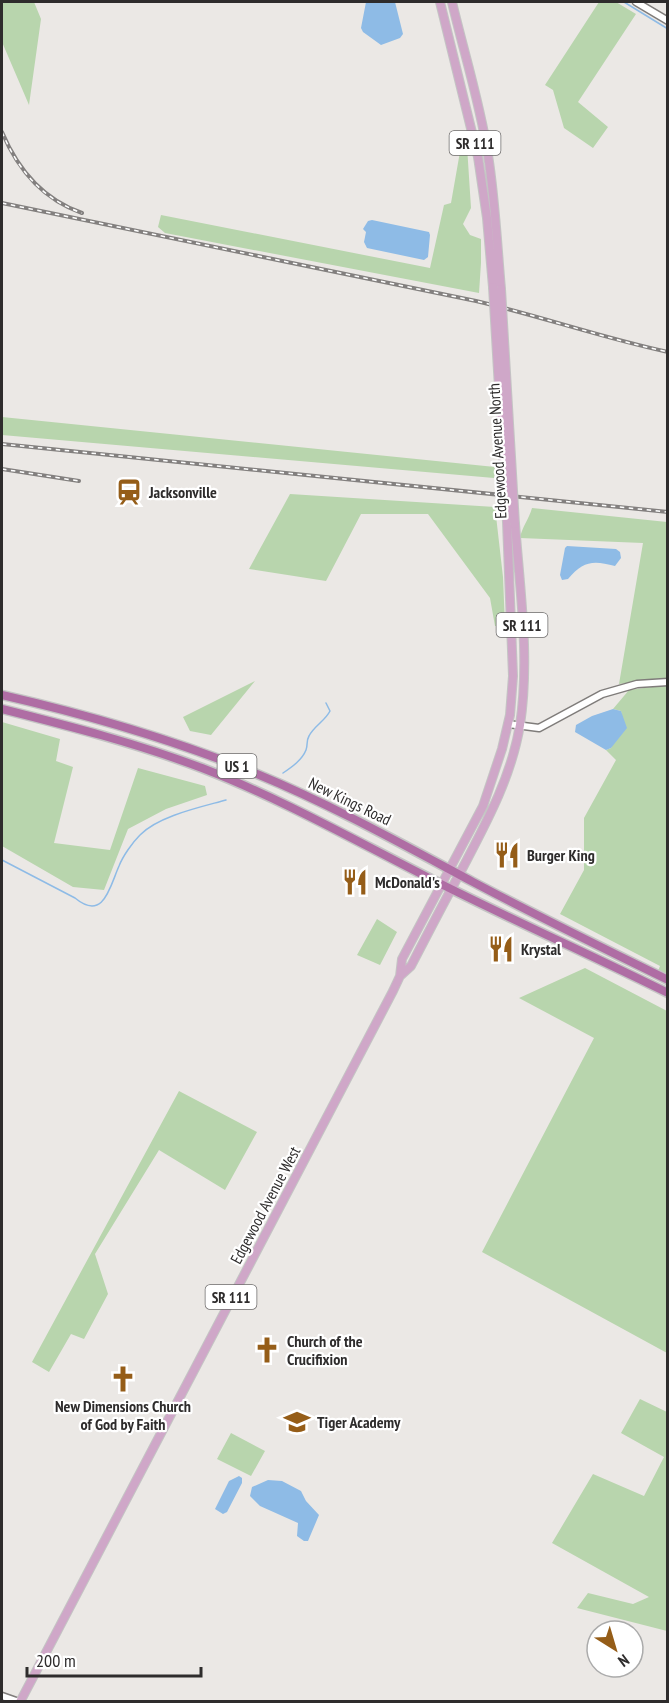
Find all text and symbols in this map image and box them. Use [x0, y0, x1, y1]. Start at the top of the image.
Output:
road number: SR 111 [450, 131, 500, 155]
street label: Edgewood Avenue North [483, 383, 511, 519]
station icon: Jacksonville [114, 477, 144, 507]
place label: Jacksonville [148, 482, 217, 502]
road number: SR 111 [496, 613, 548, 637]
road number: US 1 [218, 754, 256, 778]
street label: New Kings Road [306, 773, 394, 830]
restaurant icon: Burger King [492, 840, 522, 870]
place label: Burger King [527, 845, 595, 865]
restaurant icon: McDonald's [340, 867, 370, 897]
place label: McDonald's [375, 872, 440, 892]
restaurant icon: Krystal [486, 934, 516, 964]
place label: Krystal [521, 939, 561, 959]
street label: Edgewood Avenue West [226, 1142, 305, 1267]
road number: SR 111 [206, 1285, 256, 1309]
place label: Church of the Crucifixion [287, 1331, 363, 1369]
church icon: Church of the Crucifixion [252, 1335, 282, 1365]
church icon: New Dimensions Church of God by Faith [108, 1364, 138, 1394]
place label: New Dimensions Church of God by Faith [55, 1396, 191, 1434]
school or university icon: Tiger Academy [282, 1407, 312, 1437]
place label: Tiger Academy [317, 1412, 401, 1432]
north arrow [585, 1619, 645, 1679]
scale bar [27, 1640, 201, 1678]
text: 200 m [36, 1649, 76, 1672]
text: N [615, 1650, 633, 1672]

